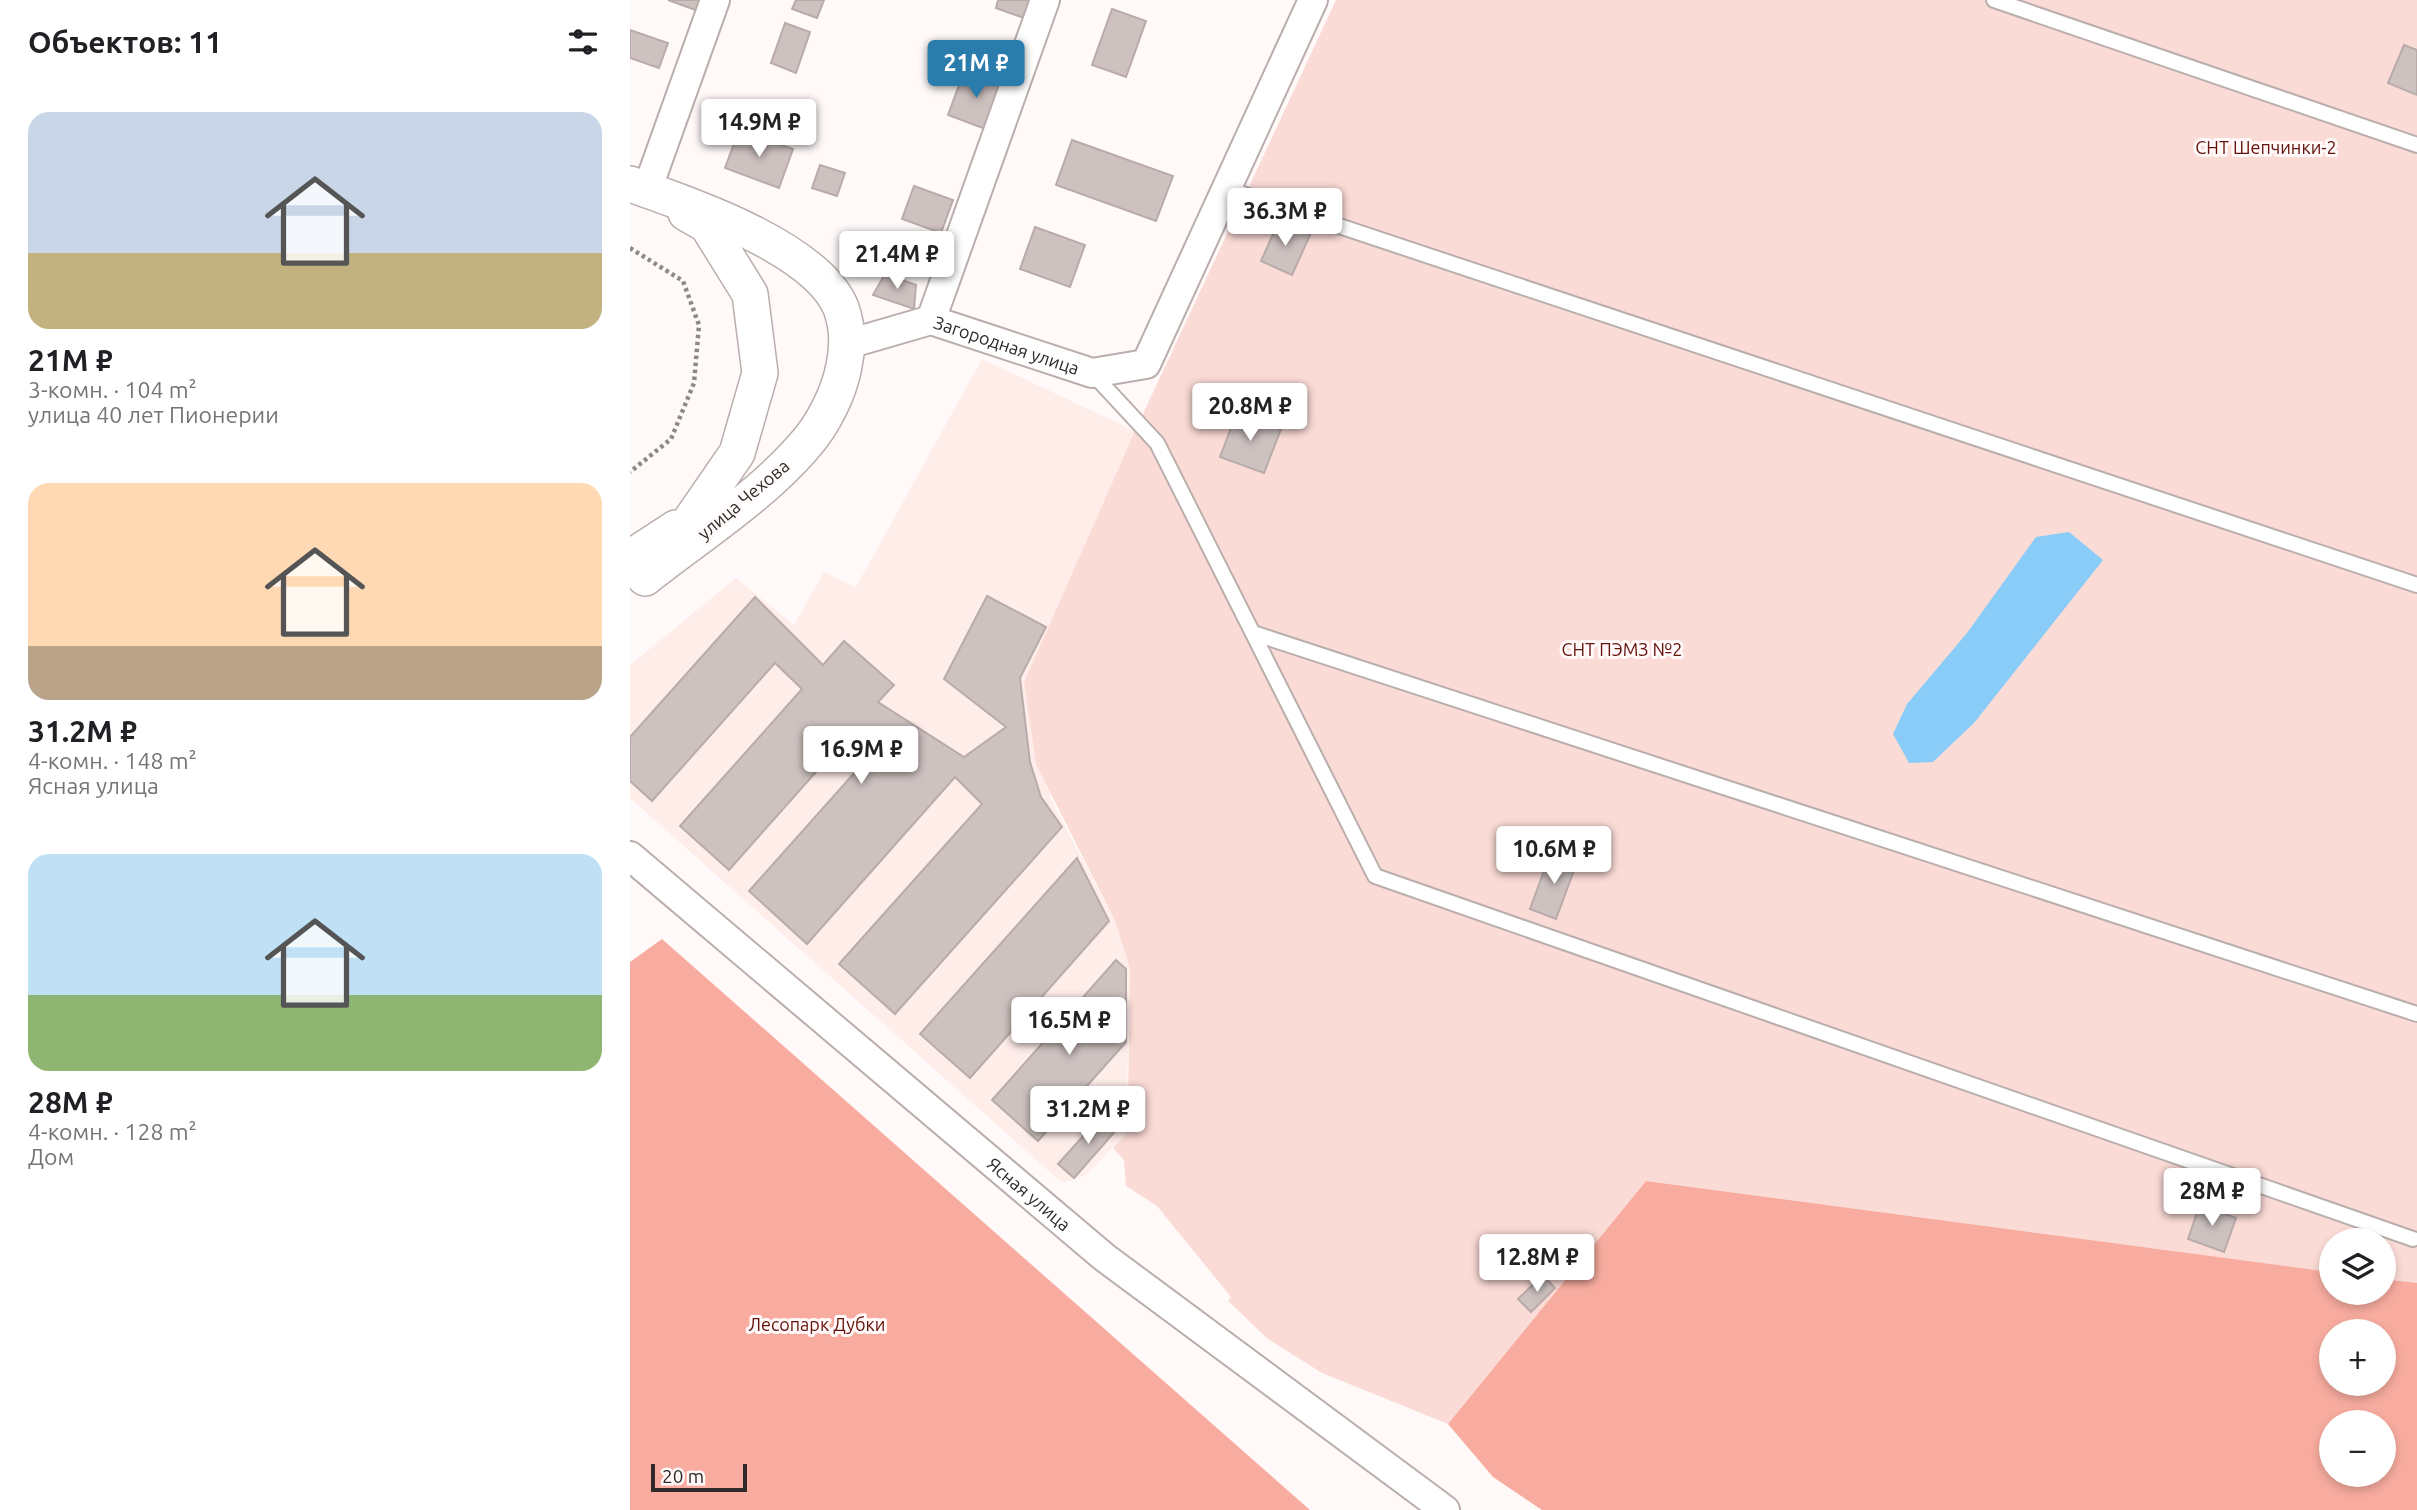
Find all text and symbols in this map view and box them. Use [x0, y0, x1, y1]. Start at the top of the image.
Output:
icon: filters [564, 23, 602, 61]
text: Объектов: 11 [28, 25, 222, 59]
pin: 21M ₽ [927, 41, 1025, 100]
text: 21M ₽ [944, 50, 1008, 75]
pin: 14.9M ₽ [694, 100, 824, 159]
text: 14.9M ₽ [717, 109, 801, 134]
park label: СНТ Шепчинки-2 [2195, 137, 2337, 157]
icon: home [252, 158, 378, 284]
pin: 36.3M ₽ [1220, 188, 1350, 248]
text: 36.3M ₽ [1243, 198, 1327, 223]
pin: 21.4M ₽ [832, 232, 962, 291]
text: 21.4M ₽ [855, 241, 939, 266]
street label: Загородная улица [931, 312, 1082, 378]
text: 21M ₽ [28, 343, 113, 377]
text: 3-комн. · 104 m² [28, 377, 197, 402]
pin: 20.8M ₽ [1185, 384, 1315, 443]
text: 20.8M ₽ [1208, 393, 1292, 418]
text: улица 40 лет Пионерии [28, 402, 279, 427]
street label: улица Чехова [693, 455, 793, 543]
icon: home [252, 529, 378, 655]
park label: СНТ ПЭМЗ №2 [1562, 639, 1682, 659]
text: 31.2M ₽ [28, 714, 137, 748]
pin: 16.9M ₽ [796, 726, 926, 786]
text: 16.9M ₽ [819, 736, 903, 761]
text: 4-комн. · 148 m² [28, 748, 197, 773]
text: Ясная улица [28, 773, 159, 798]
pin: 10.6M ₽ [1489, 826, 1619, 886]
text: 10.6M ₽ [1512, 836, 1596, 861]
icon: home [252, 900, 378, 1026]
pin: 16.5M ₽ [1004, 998, 1134, 1057]
text: 16.5M ₽ [1027, 1007, 1111, 1032]
text: 28M ₽ [28, 1085, 113, 1119]
pin: 31.2M ₽ [1023, 1086, 1153, 1146]
text: 31.2M ₽ [1046, 1096, 1130, 1121]
text: 4-комн. · 128 m² [28, 1119, 197, 1144]
text: Дом [28, 1144, 74, 1169]
street label: Ясная улица [984, 1153, 1075, 1235]
pin: 28M ₽ [2163, 1168, 2261, 1228]
text: 28M ₽ [2180, 1178, 2244, 1203]
map controls [2319, 1228, 2396, 1487]
button: layers [2319, 1228, 2396, 1305]
pin: 12.8M ₽ [1472, 1234, 1602, 1294]
text: 12.8M ₽ [1495, 1244, 1579, 1269]
park label: Лесопарк Дубки [749, 1314, 885, 1334]
button: + [2319, 1319, 2396, 1396]
button: − [2319, 1410, 2396, 1487]
scale bar [651, 1461, 747, 1493]
text: 20 m [662, 1465, 704, 1487]

